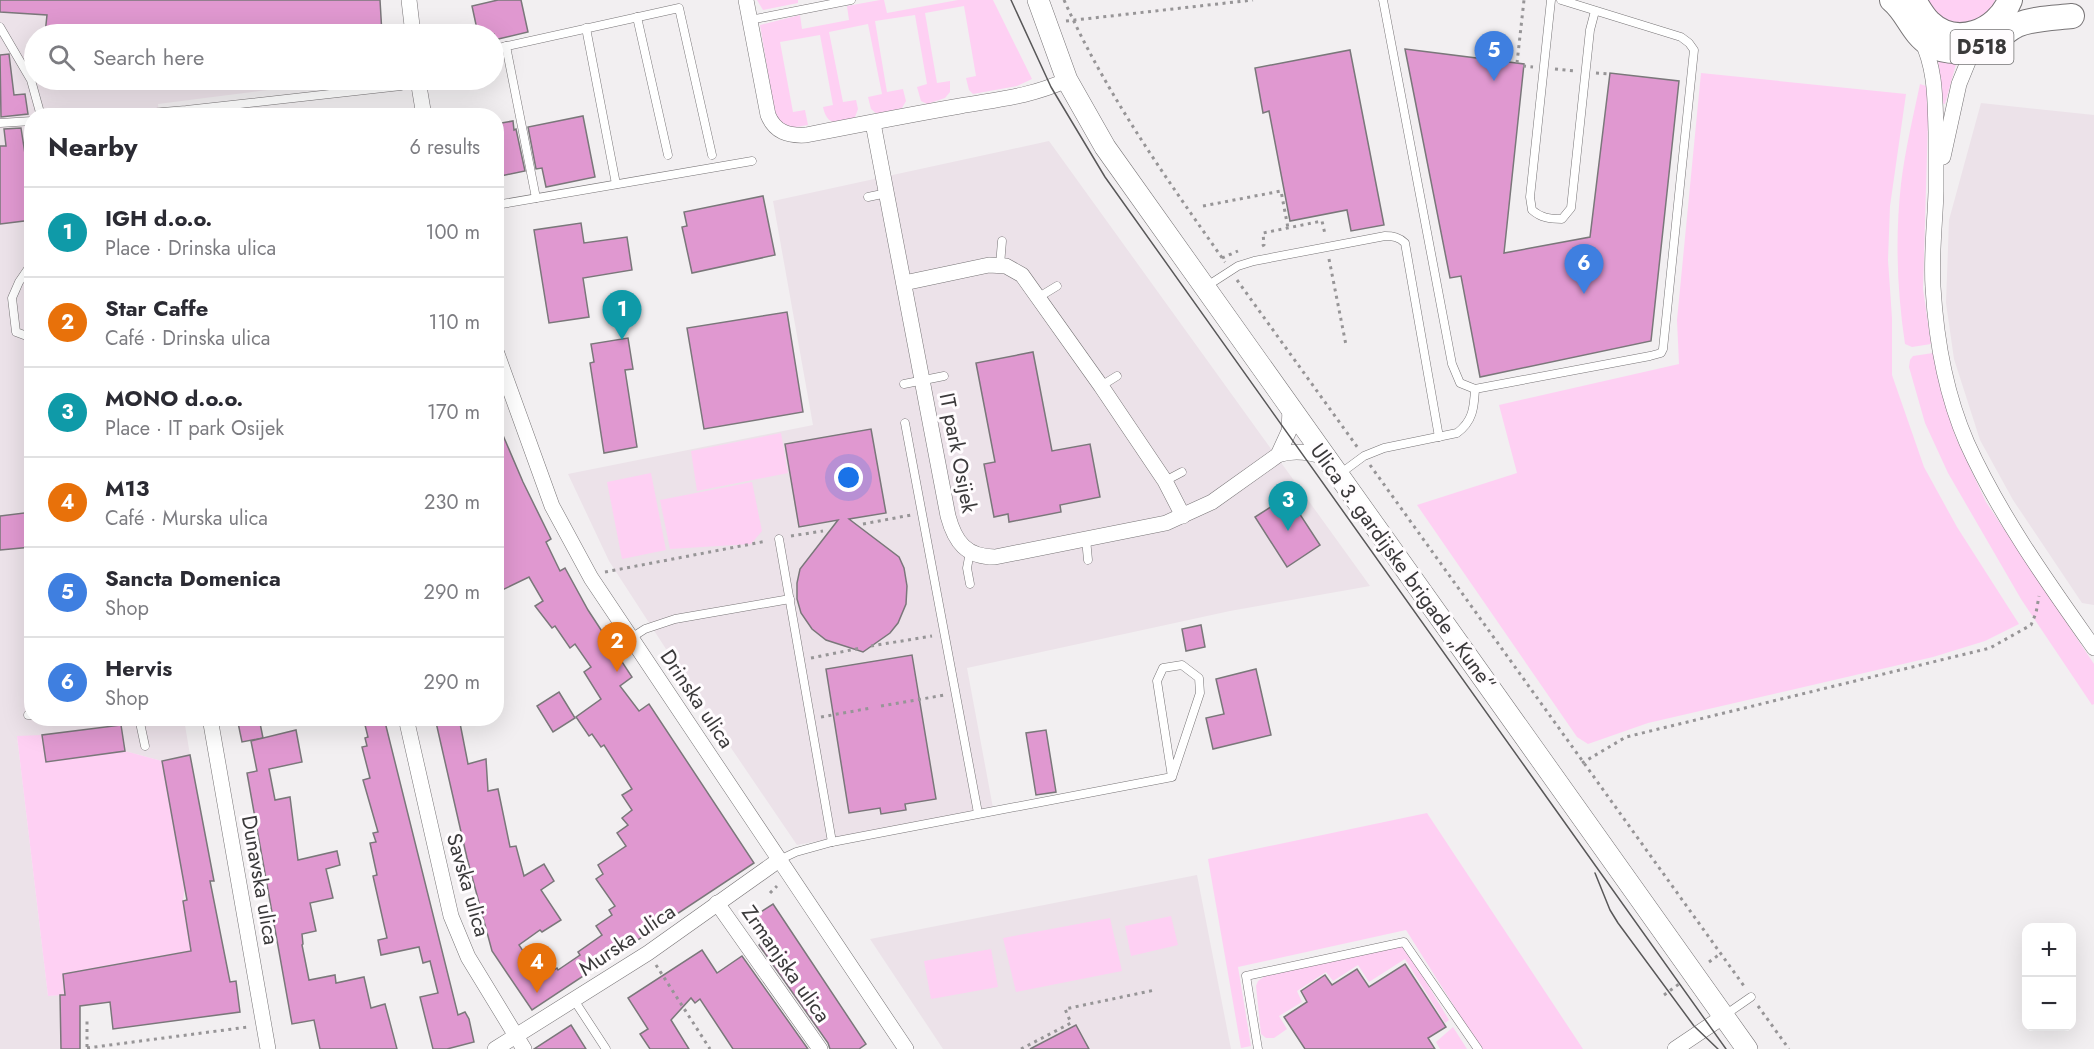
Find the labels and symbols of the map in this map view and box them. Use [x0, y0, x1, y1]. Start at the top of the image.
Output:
road number: D518 [1950, 30, 2014, 64]
pin: 5 [1474, 32, 1514, 81]
pin: 6 [1564, 244, 1604, 294]
pin: 1 [602, 290, 642, 340]
street label: IT park Osijek [932, 390, 984, 516]
street label: Ulica 3. gardijske brigade „Kune“ [1303, 437, 1503, 697]
your location [834, 463, 863, 492]
pin: 3 [1268, 482, 1308, 531]
pin: 2 [598, 622, 636, 672]
street label: Drinska ulica [653, 644, 741, 754]
street label: Dunavska ulica [234, 813, 286, 947]
street label: Savska ulica [439, 830, 497, 940]
street label: Murska ulica [573, 897, 681, 983]
street label: Zrmanjska ulica [734, 899, 838, 1029]
pin: 4 [518, 944, 556, 993]

